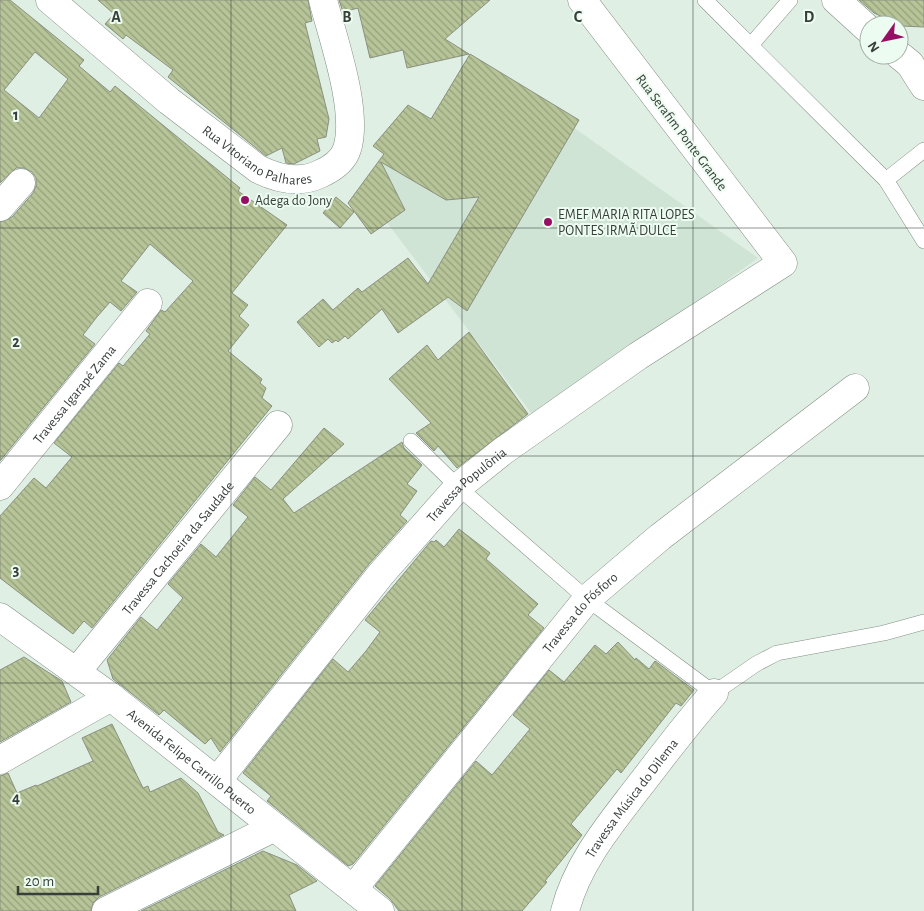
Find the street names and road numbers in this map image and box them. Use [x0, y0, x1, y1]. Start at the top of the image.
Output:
street label: Rua Serafim Ponte Grande [633, 72, 729, 193]
street label: Rua Vitoriano Palhares [199, 123, 313, 188]
street label: Travessa Igarapé Zama [31, 342, 119, 447]
street label: Travessa Populônia [424, 445, 510, 525]
street label: Travessa Cachoeira da Saudade [120, 479, 237, 618]
street label: Travessa do Fósforo [540, 570, 621, 656]
street label: Avenida Felipe Carrillo Puerto [124, 707, 258, 817]
street label: Travessa Música do Dilema [583, 736, 681, 861]

